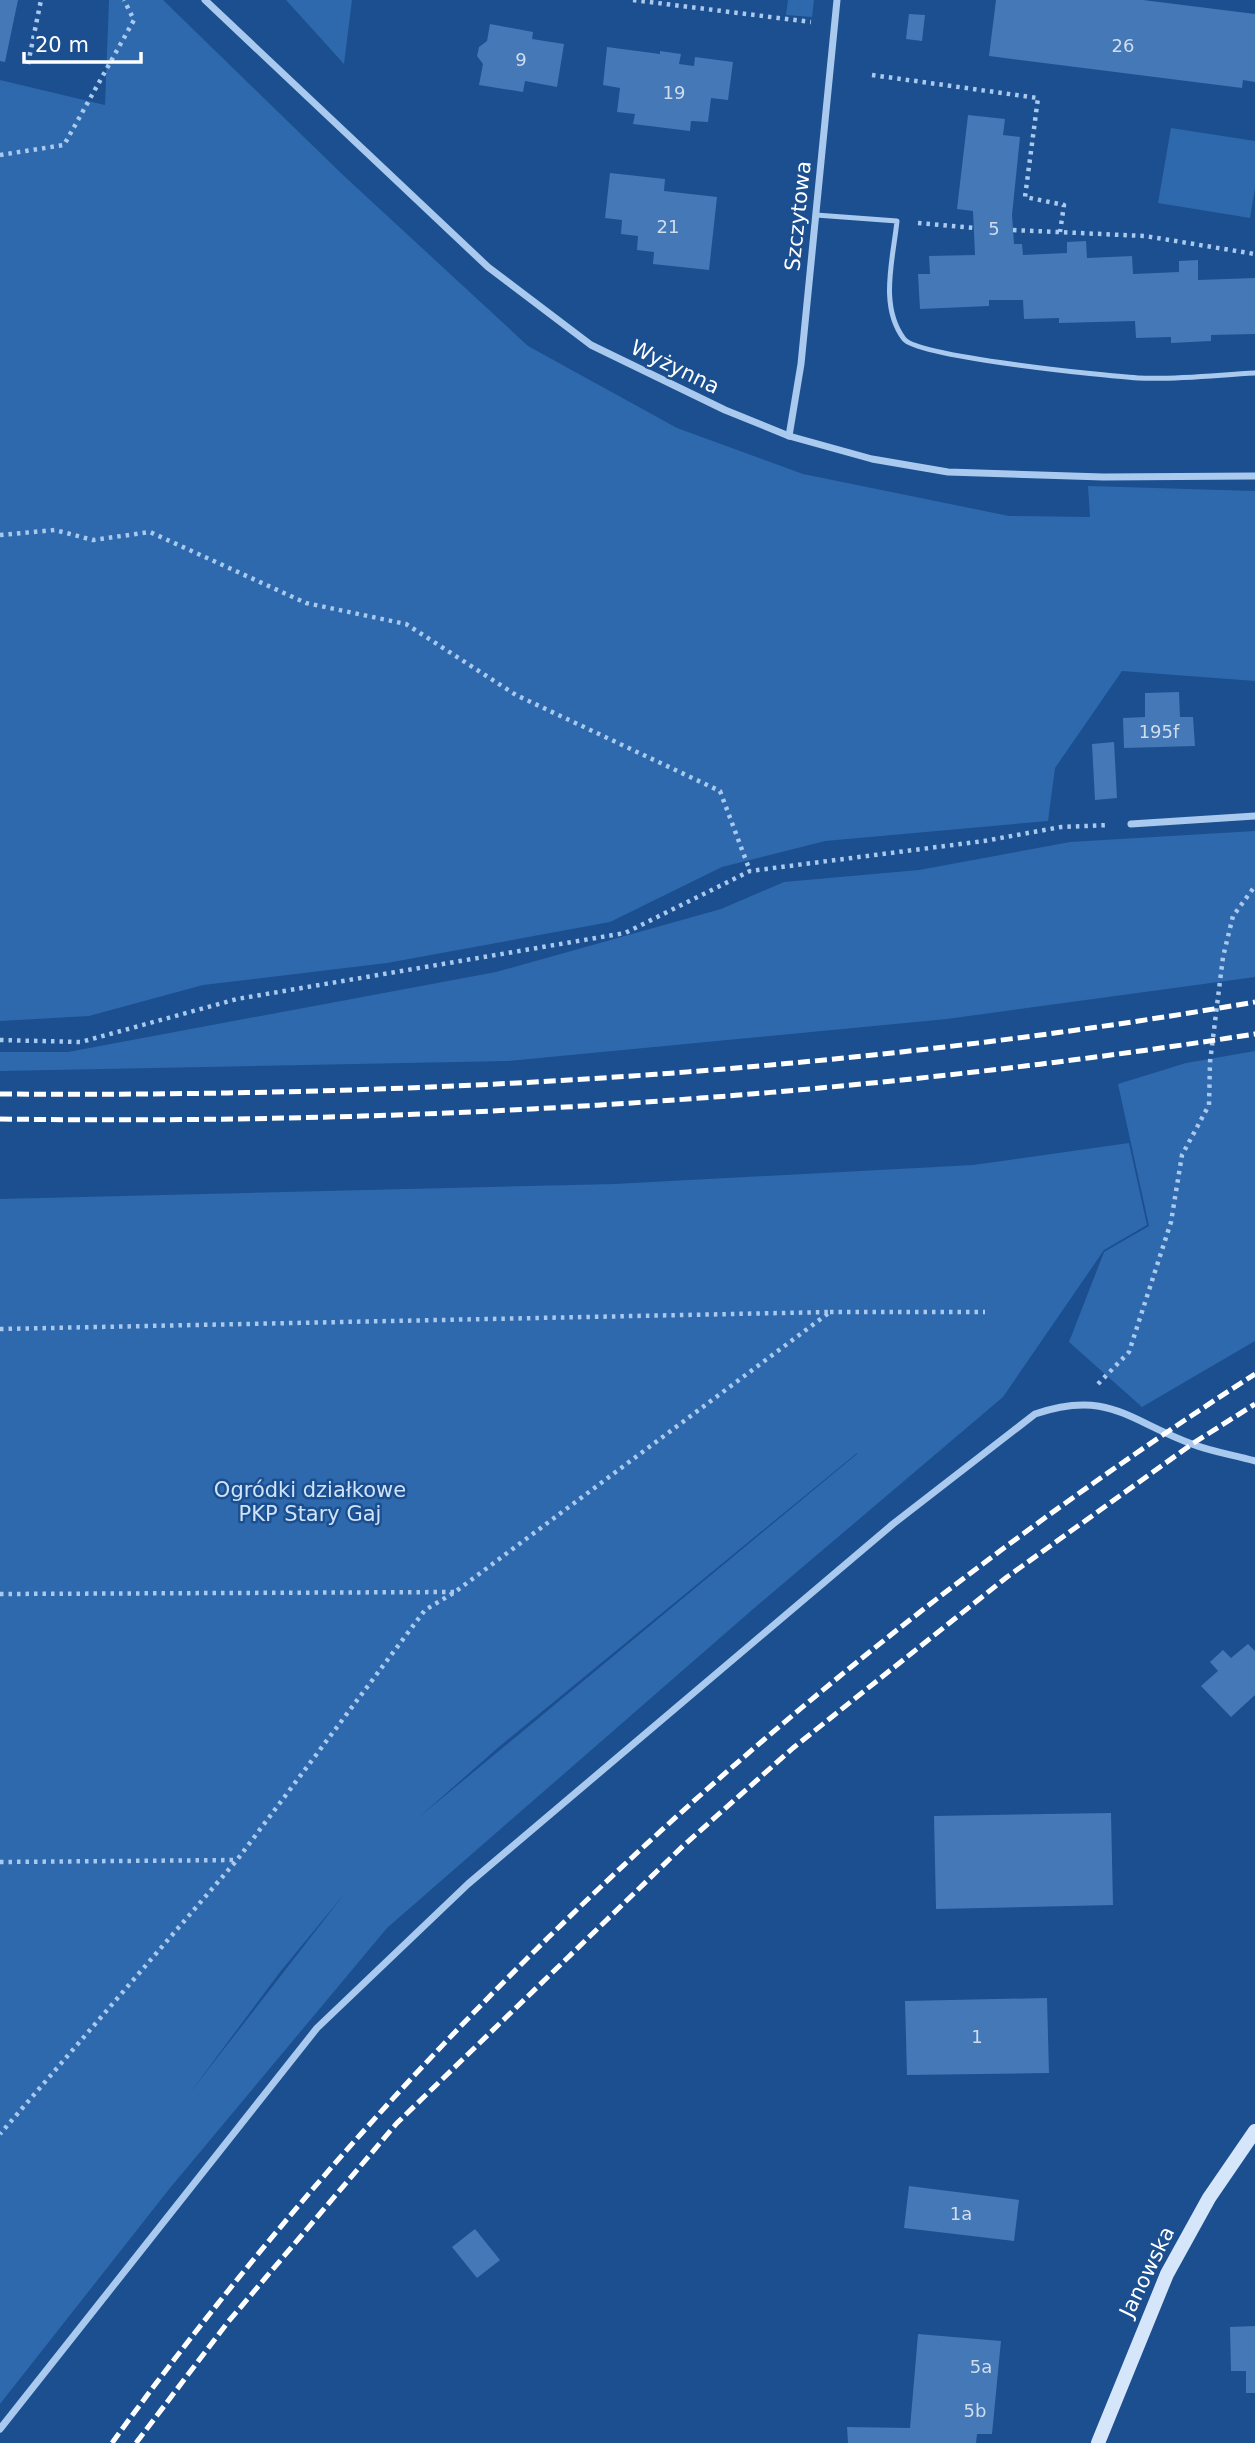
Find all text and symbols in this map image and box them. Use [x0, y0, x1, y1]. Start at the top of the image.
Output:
scale bar [24, 21, 142, 65]
text: 20 m [35, 33, 89, 57]
house number: 26 [1112, 35, 1134, 56]
house number: 9 [515, 49, 527, 70]
house number: 19 [663, 82, 685, 103]
street label: Szczytowa [780, 160, 816, 272]
house number: 21 [657, 216, 679, 237]
house number: 5 [988, 218, 1000, 239]
street label: Wyżynna [627, 335, 723, 399]
house number: 195f [1139, 721, 1180, 742]
park label: Ogródki działkowe PKP Stary Gaj [214, 1478, 406, 1526]
house number: 1 [971, 2026, 983, 2047]
house number: 1a [950, 2203, 972, 2224]
street label: Janowska [1114, 2223, 1179, 2323]
house number: 5a [970, 2356, 992, 2377]
house number: 5b [964, 2400, 986, 2421]

